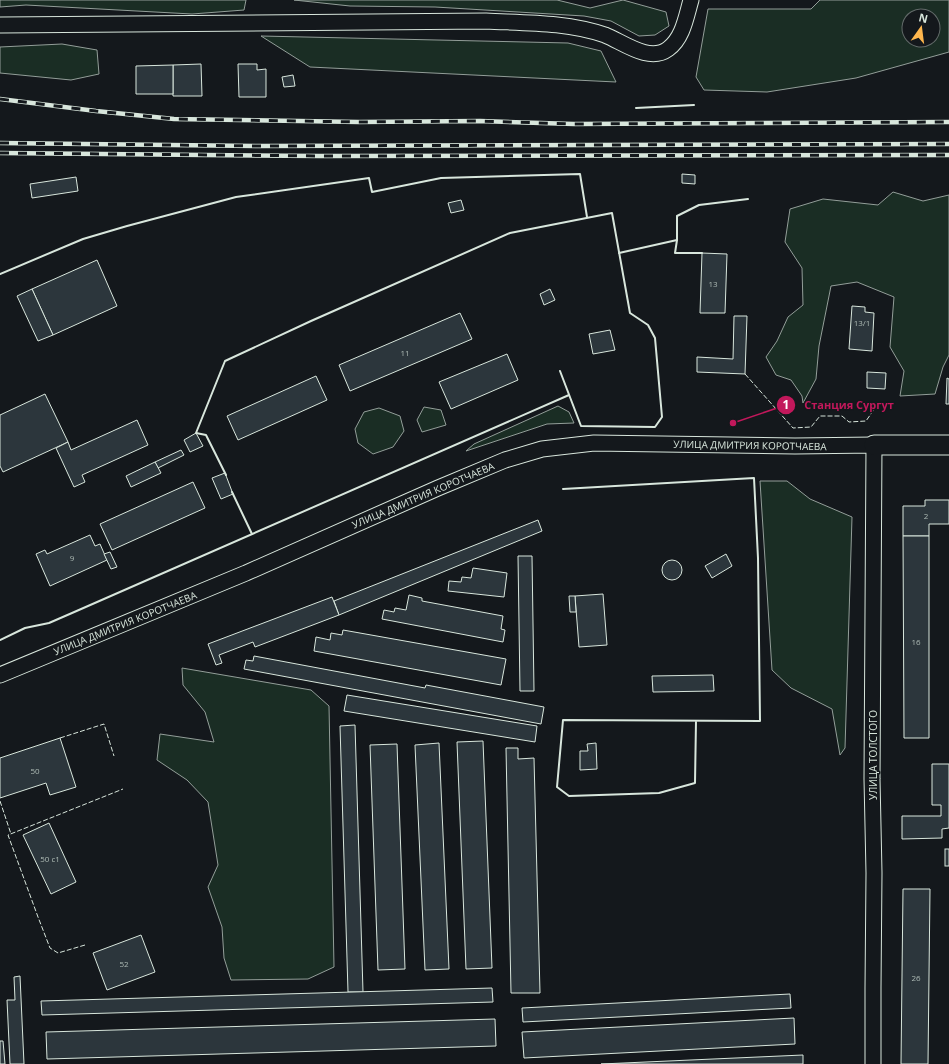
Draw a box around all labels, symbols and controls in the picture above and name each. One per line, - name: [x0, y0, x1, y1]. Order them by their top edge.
- north arrow: [901, 8, 941, 48]
- text: N: [917, 9, 930, 26]
- house number: 13: [708, 278, 718, 289]
- house number: 13/1: [854, 317, 870, 328]
- house number: 11: [400, 347, 410, 358]
- callout: Станция Сургут: [776, 393, 902, 416]
- text: 1: [783, 396, 789, 413]
- text: Станция Сургут: [804, 397, 894, 412]
- street label: УЛИЦА ДМИТРИЯ КОРОТЧАЕВА: [673, 437, 827, 453]
- street label: УЛИЦА ДМИТРИЯ КОРОТЧАЕВА: [350, 458, 497, 531]
- house number: 2: [924, 510, 929, 521]
- house number: 9: [70, 552, 75, 563]
- street label: УЛИЦА ДМИТРИЯ КОРОТЧАЕВА: [51, 588, 199, 658]
- house number: 16: [911, 636, 921, 647]
- street label: УЛИЦА ТОЛСТОГО: [866, 710, 880, 800]
- house number: 50: [30, 765, 40, 776]
- house number: 50 с1: [40, 853, 60, 864]
- house number: 52: [119, 958, 129, 969]
- house number: 26: [911, 972, 921, 983]

